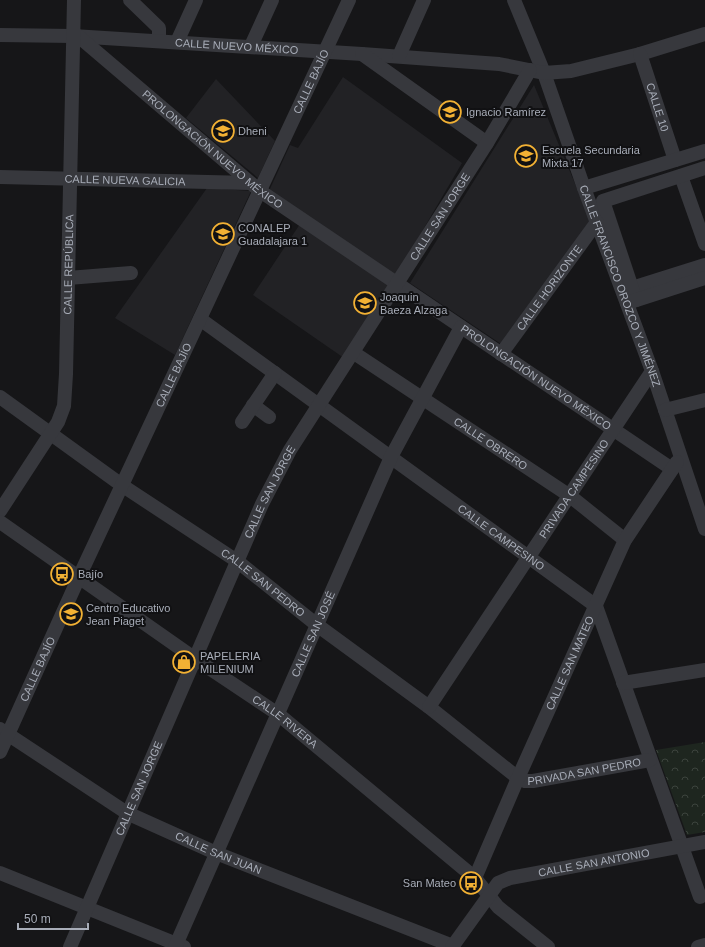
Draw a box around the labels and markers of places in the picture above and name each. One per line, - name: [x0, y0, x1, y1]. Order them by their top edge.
- school or university icon: Ignacio Ramírez: [437, 99, 463, 125]
- place label: Ignacio Ramírez: [466, 106, 546, 118]
- school or university icon: Dheni: [210, 118, 236, 144]
- place label: Dheni: [238, 125, 267, 137]
- school or university icon: Escuela Secundaria Mixta 17: [513, 143, 539, 169]
- place label: Escuela Secundaria Mixta 17: [542, 144, 641, 169]
- school or university icon: CONALEP Guadalajara 1: [210, 221, 236, 247]
- place label: CONALEP Guadalajara 1: [238, 222, 307, 247]
- school or university icon: Joaquin Baeza Alzaga: [352, 290, 378, 316]
- place label: Joaquin Baeza Alzaga: [380, 291, 448, 316]
- bus stop icon: Bajío: [49, 561, 75, 587]
- place label: Bajío: [78, 568, 103, 580]
- school or university icon: Centro Educativo Jean Piaget: [58, 601, 84, 627]
- place label: Centro Educativo Jean Piaget: [86, 602, 170, 627]
- shop icon: PAPELERIA MILENIUM: [171, 649, 197, 675]
- place label: PAPELERIA MILENIUM: [200, 650, 261, 675]
- bus stop icon: San Mateo: [458, 870, 484, 896]
- place label: San Mateo: [403, 877, 456, 889]

